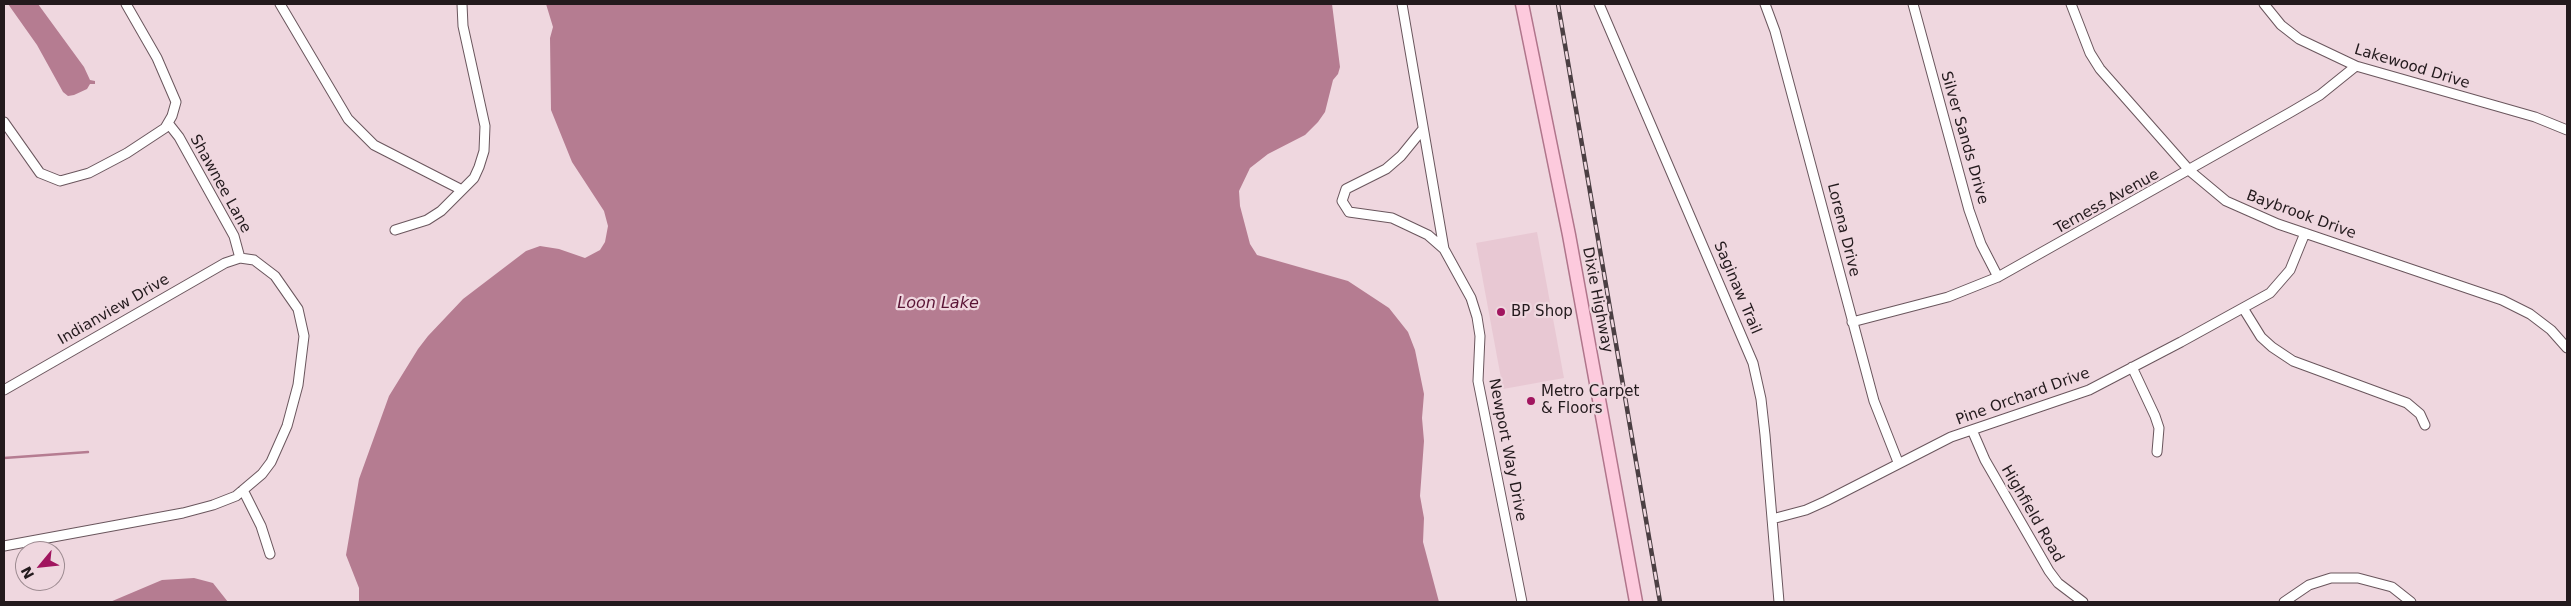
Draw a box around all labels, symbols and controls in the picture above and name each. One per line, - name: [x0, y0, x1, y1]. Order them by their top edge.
- street label: Lakewood Drive: [2352, 41, 2472, 93]
- street label: Silver Sands Drive: [1936, 70, 1992, 206]
- street label: Shawnee Lane: [186, 132, 254, 236]
- street label: Terness Avenue: [2052, 166, 2162, 238]
- street label: Lorena Drive: [1823, 181, 1863, 279]
- street label: Baybrook Drive: [2244, 187, 2358, 243]
- street label: Saginaw Trail: [1709, 239, 1765, 337]
- street label: Dixie Highway: [1578, 245, 1616, 355]
- street label: Indianview Drive: [55, 271, 173, 349]
- water label: Loon Lake: [897, 294, 979, 314]
- place label: BP Shop: [1511, 303, 1573, 321]
- marker: BP Shop: [1495, 306, 1507, 318]
- street label: Pine Orchard Drive: [1954, 364, 2092, 430]
- street label: Newport Way Drive: [1484, 377, 1530, 523]
- place label: Metro Carpet & Floors: [1541, 383, 1639, 418]
- marker: Metro Carpet & Floors: [1525, 395, 1537, 407]
- street label: Highfield Road: [1997, 462, 2067, 566]
- north arrow: [15, 541, 65, 591]
- text: N: [18, 564, 37, 582]

